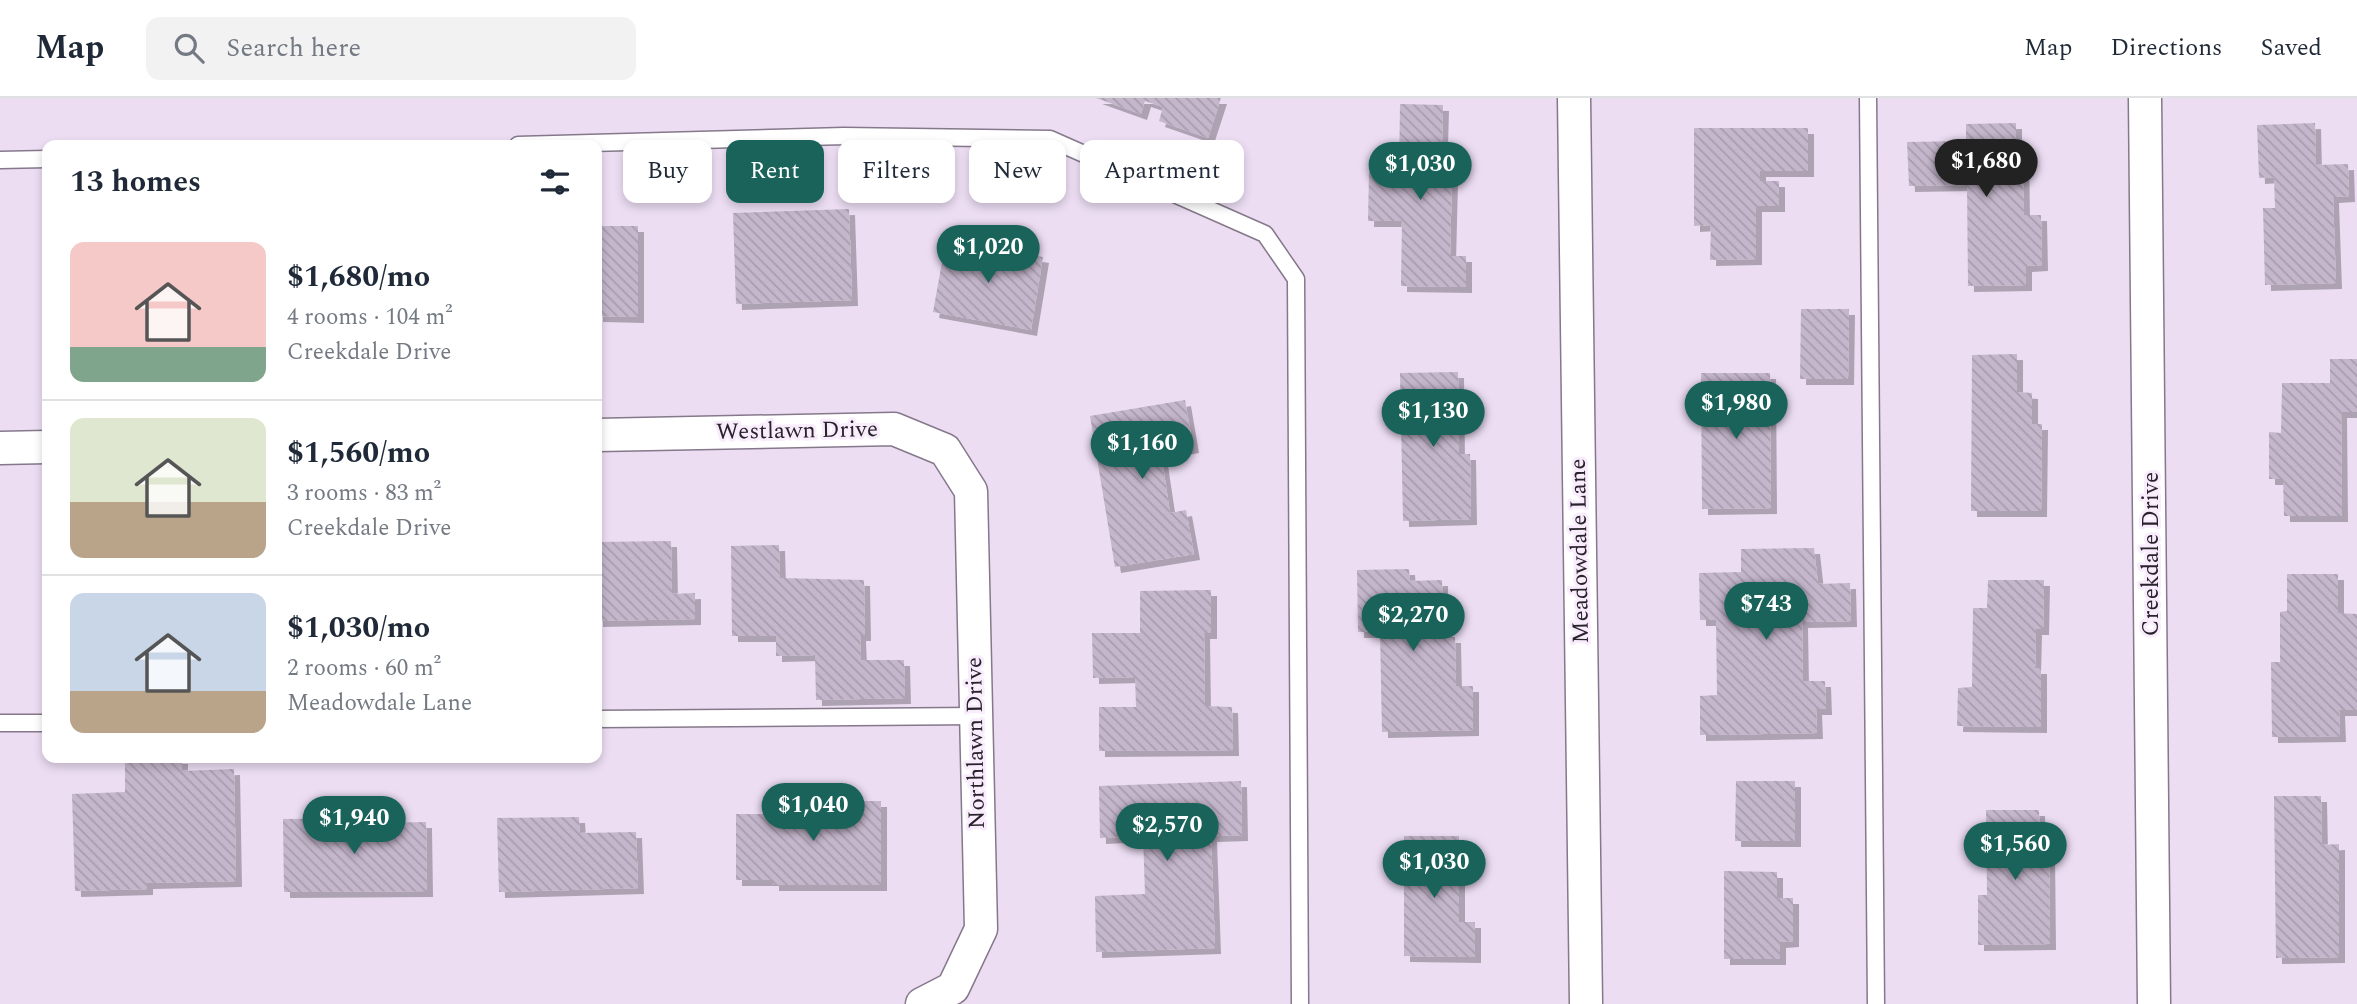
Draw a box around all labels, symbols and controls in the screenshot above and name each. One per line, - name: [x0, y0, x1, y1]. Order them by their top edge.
- search box: [146, 17, 636, 80]
- text: Map: [35, 23, 104, 73]
- text: Search here: [226, 28, 361, 68]
- icon: search: [170, 29, 208, 67]
- text: Map: [2024, 30, 2072, 66]
- text: Directions: [2110, 30, 2222, 66]
- text: Saved: [2260, 30, 2322, 66]
- chip: Buy: [623, 140, 712, 203]
- chip: Rent: [726, 140, 824, 203]
- chip: Filters: [838, 140, 955, 203]
- chip: New: [969, 140, 1066, 203]
- chip: Apartment: [1080, 140, 1244, 203]
- pin: $1,680: [1929, 140, 2043, 199]
- pin: $1,030: [1363, 142, 1477, 202]
- text: $1,680: [1951, 144, 2021, 179]
- text: $1,030: [1385, 147, 1455, 182]
- text: 13 homes: [70, 159, 201, 205]
- icon: filters: [536, 163, 574, 201]
- pin: $1,020: [931, 226, 1045, 285]
- text: $1,020: [953, 230, 1023, 265]
- text: $1,680/mo: [287, 254, 430, 300]
- icon: home: [126, 270, 210, 354]
- text: 4 rooms · 104 m²: [287, 300, 453, 335]
- text: Creekdale Drive: [287, 335, 451, 370]
- pin: $1,980: [1679, 382, 1793, 441]
- text: $1,980: [1701, 386, 1771, 421]
- pin: $1,130: [1376, 390, 1490, 449]
- text: $1,130: [1398, 394, 1468, 429]
- street label: Westlawn Drive: [716, 412, 878, 450]
- pin: $1,160: [1085, 422, 1199, 481]
- text: $1,160: [1107, 426, 1177, 461]
- text: $1,560/mo: [287, 430, 430, 476]
- icon: home: [126, 446, 210, 530]
- street label: Meadowdale Lane: [1561, 458, 1599, 644]
- street label: Creekdale Drive: [2134, 472, 2169, 636]
- text: 3 rooms · 83 m²: [287, 476, 441, 511]
- text: Creekdale Drive: [287, 511, 451, 546]
- pin: $743: [1725, 582, 1807, 642]
- text: $743: [1740, 587, 1792, 622]
- pin: $2,270: [1356, 594, 1470, 653]
- text: $2,270: [1378, 598, 1448, 633]
- text: $1,030/mo: [287, 605, 430, 651]
- icon: home: [126, 621, 210, 705]
- text: 2 rooms · 60 m²: [287, 651, 441, 686]
- street label: Northlawn Drive: [957, 657, 995, 829]
- text: Meadowdale Lane: [287, 686, 472, 721]
- pin: $1,040: [756, 784, 870, 843]
- text: $1,040: [778, 788, 848, 823]
- pin: $1,940: [297, 796, 411, 856]
- text: $1,940: [319, 801, 389, 836]
- pin: $2,570: [1110, 804, 1224, 863]
- text: $2,570: [1132, 808, 1202, 843]
- pin: $1,560: [1958, 822, 2072, 882]
- text: $1,560: [1980, 827, 2050, 862]
- pin: $1,030: [1377, 840, 1491, 900]
- text: $1,030: [1399, 845, 1469, 880]

